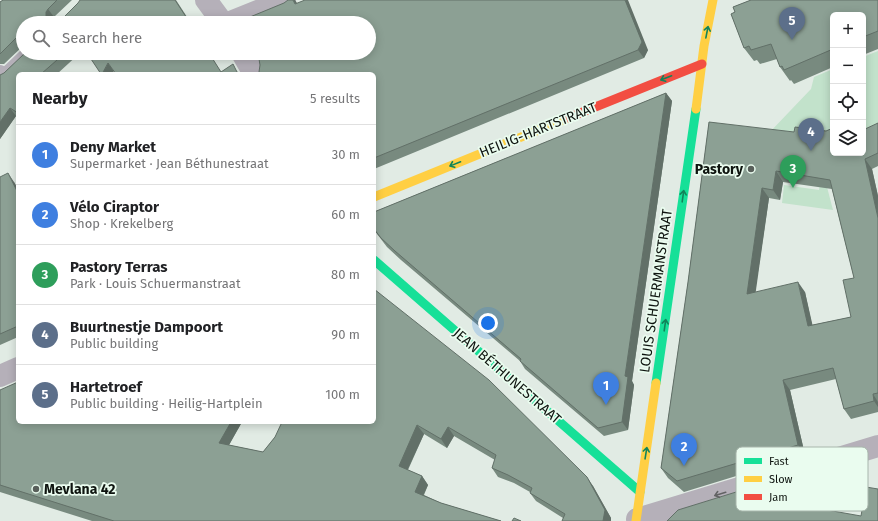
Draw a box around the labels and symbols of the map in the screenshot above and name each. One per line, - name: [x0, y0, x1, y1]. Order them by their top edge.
- pin: 5: [779, 7, 805, 40]
- one-way arrow: [703, 26, 711, 39]
- one-way arrow: [660, 75, 672, 83]
- street label: HEILIG-HARTSTRAAT: [477, 98, 600, 161]
- pin: 4: [798, 118, 824, 151]
- pin: 3: [780, 155, 806, 188]
- one-way arrow: [449, 161, 461, 168]
- place label: Pastory: [695, 161, 744, 178]
- marker: Pastory: [746, 164, 756, 174]
- one-way arrow: [679, 190, 687, 203]
- street label: LOUIS SCHUERMANSTRAAT: [636, 207, 676, 374]
- your location: [478, 313, 498, 333]
- one-way arrow: [661, 319, 669, 332]
- street label: JEAN BÉTHUNESTRAAT: [449, 324, 566, 428]
- pin: 1: [593, 372, 619, 405]
- pin: 2: [671, 433, 697, 466]
- one-way arrow: [642, 447, 650, 460]
- legend: [736, 447, 868, 511]
- text: Fast: [769, 455, 789, 468]
- text: Slow: [769, 473, 793, 486]
- place label: Mevlana 42: [44, 481, 116, 498]
- marker: Mevlana 42: [31, 484, 41, 494]
- one-way arrow: [714, 491, 727, 498]
- text: Jam: [769, 491, 788, 504]

